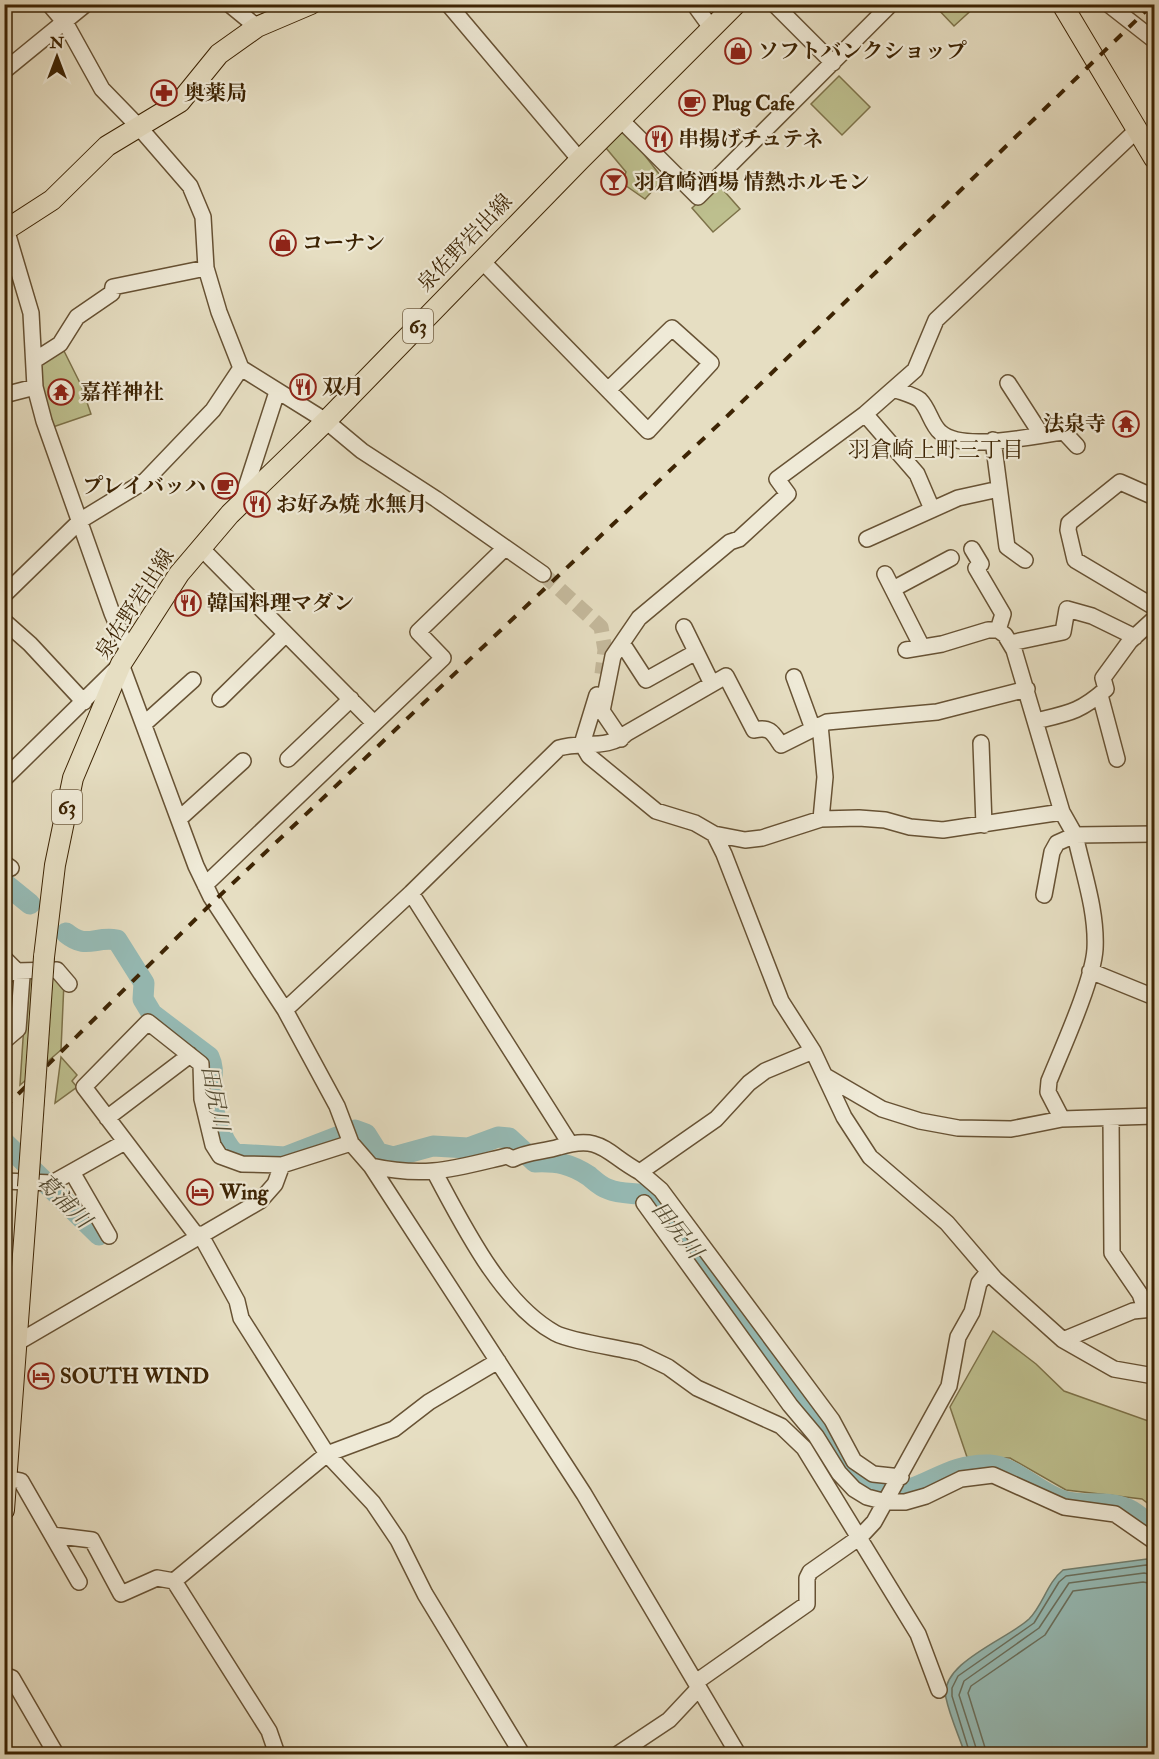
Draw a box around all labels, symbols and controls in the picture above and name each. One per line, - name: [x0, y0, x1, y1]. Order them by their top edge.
- north arrow: [27, 27, 87, 87]
- text: N: [49, 33, 65, 53]
- shop icon: ソフトバンクショップ: [723, 36, 753, 66]
- place label: ソフトバンクショップ: [758, 38, 967, 65]
- pharmacy icon: 奥薬局: [149, 78, 179, 108]
- place label: 奥薬局: [184, 80, 247, 107]
- cafe icon: Plug Cafe: [677, 88, 707, 118]
- place label: Plug Cafe: [712, 90, 795, 117]
- restaurant icon: 串揚げチュテネ: [644, 124, 674, 154]
- place label: 串揚げチュテネ: [678, 126, 824, 153]
- bar icon: 羽倉崎酒場 情熱ホルモン: [599, 167, 629, 197]
- place label: 羽倉崎酒場 情熱ホルモン: [634, 169, 869, 196]
- street label: 泉佐野岩出線: [412, 188, 518, 298]
- shop icon: コーナン: [268, 228, 298, 258]
- place label: コーナン: [302, 230, 385, 257]
- road number: 63: [403, 309, 433, 343]
- restaurant icon: 双月: [288, 372, 318, 402]
- place label: 双月: [322, 374, 364, 401]
- temple icon: 嘉祥神社: [46, 377, 76, 407]
- place label: 嘉祥神社: [80, 379, 164, 406]
- temple icon: 法泉寺: [1111, 409, 1141, 439]
- place label: 法泉寺: [1043, 411, 1106, 438]
- district label: 羽倉崎上町三丁目: [848, 436, 1024, 464]
- cafe icon: プレイバッハ: [210, 471, 240, 501]
- place label: プレイバッハ: [82, 473, 206, 500]
- restaurant icon: お好み焼 水無月: [242, 489, 272, 519]
- place label: お好み焼 水無月: [276, 491, 427, 518]
- street label: 泉佐野岩出線: [89, 544, 181, 664]
- restaurant icon: 韓国料理マダン: [173, 588, 203, 618]
- place label: 韓国料理マダン: [207, 590, 354, 617]
- road number: 63: [52, 790, 82, 824]
- water label: 田尻川: [195, 1063, 235, 1135]
- water label: 葛浦川: [31, 1168, 99, 1236]
- hotel icon: Wing: [185, 1177, 215, 1207]
- place label: Wing: [219, 1179, 269, 1206]
- water label: 田尻川: [645, 1196, 710, 1266]
- hotel icon: SOUTH WIND: [26, 1361, 56, 1391]
- place label: SOUTH WIND: [60, 1363, 209, 1390]

